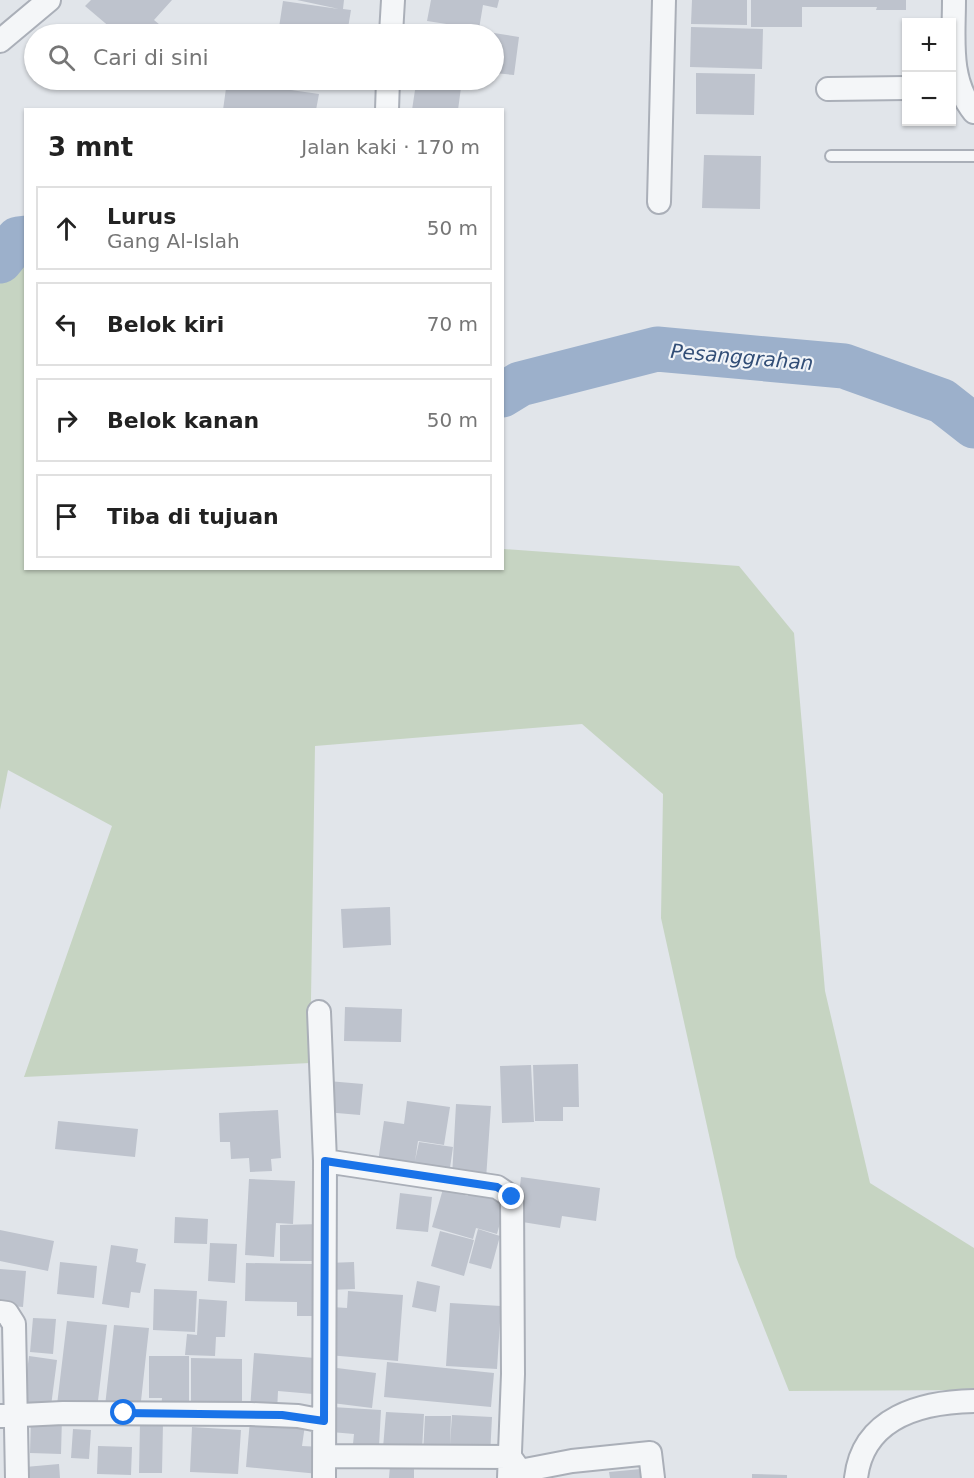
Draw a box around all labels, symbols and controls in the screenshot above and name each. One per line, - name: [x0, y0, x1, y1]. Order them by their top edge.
- map controls: [902, 18, 956, 126]
- button: +: [902, 18, 956, 72]
- search box: [24, 24, 504, 90]
- icon: search: [45, 41, 78, 74]
- text: Cari di sini: [93, 45, 209, 70]
- button: −: [902, 72, 956, 126]
- text: 3 mnt: [48, 132, 133, 162]
- text: Jalan kaki · 170 m: [301, 135, 480, 159]
- text: Lurus: [107, 204, 176, 229]
- icon: ahead: [50, 212, 83, 245]
- text: 50 m: [427, 216, 478, 240]
- text: Gang Al-Islah: [107, 229, 240, 253]
- icon: left: [50, 308, 83, 341]
- text: Belok kiri: [107, 312, 224, 337]
- text: 70 m: [427, 312, 478, 336]
- water label: Pesanggrahan: [670, 339, 814, 375]
- icon: right: [50, 404, 83, 437]
- text: Belok kanan: [107, 408, 259, 433]
- text: 50 m: [427, 408, 478, 432]
- icon: arrive: [50, 500, 83, 533]
- text: Tiba di tujuan: [107, 504, 279, 529]
- route end: [498, 1183, 524, 1209]
- route start: [110, 1399, 136, 1425]

